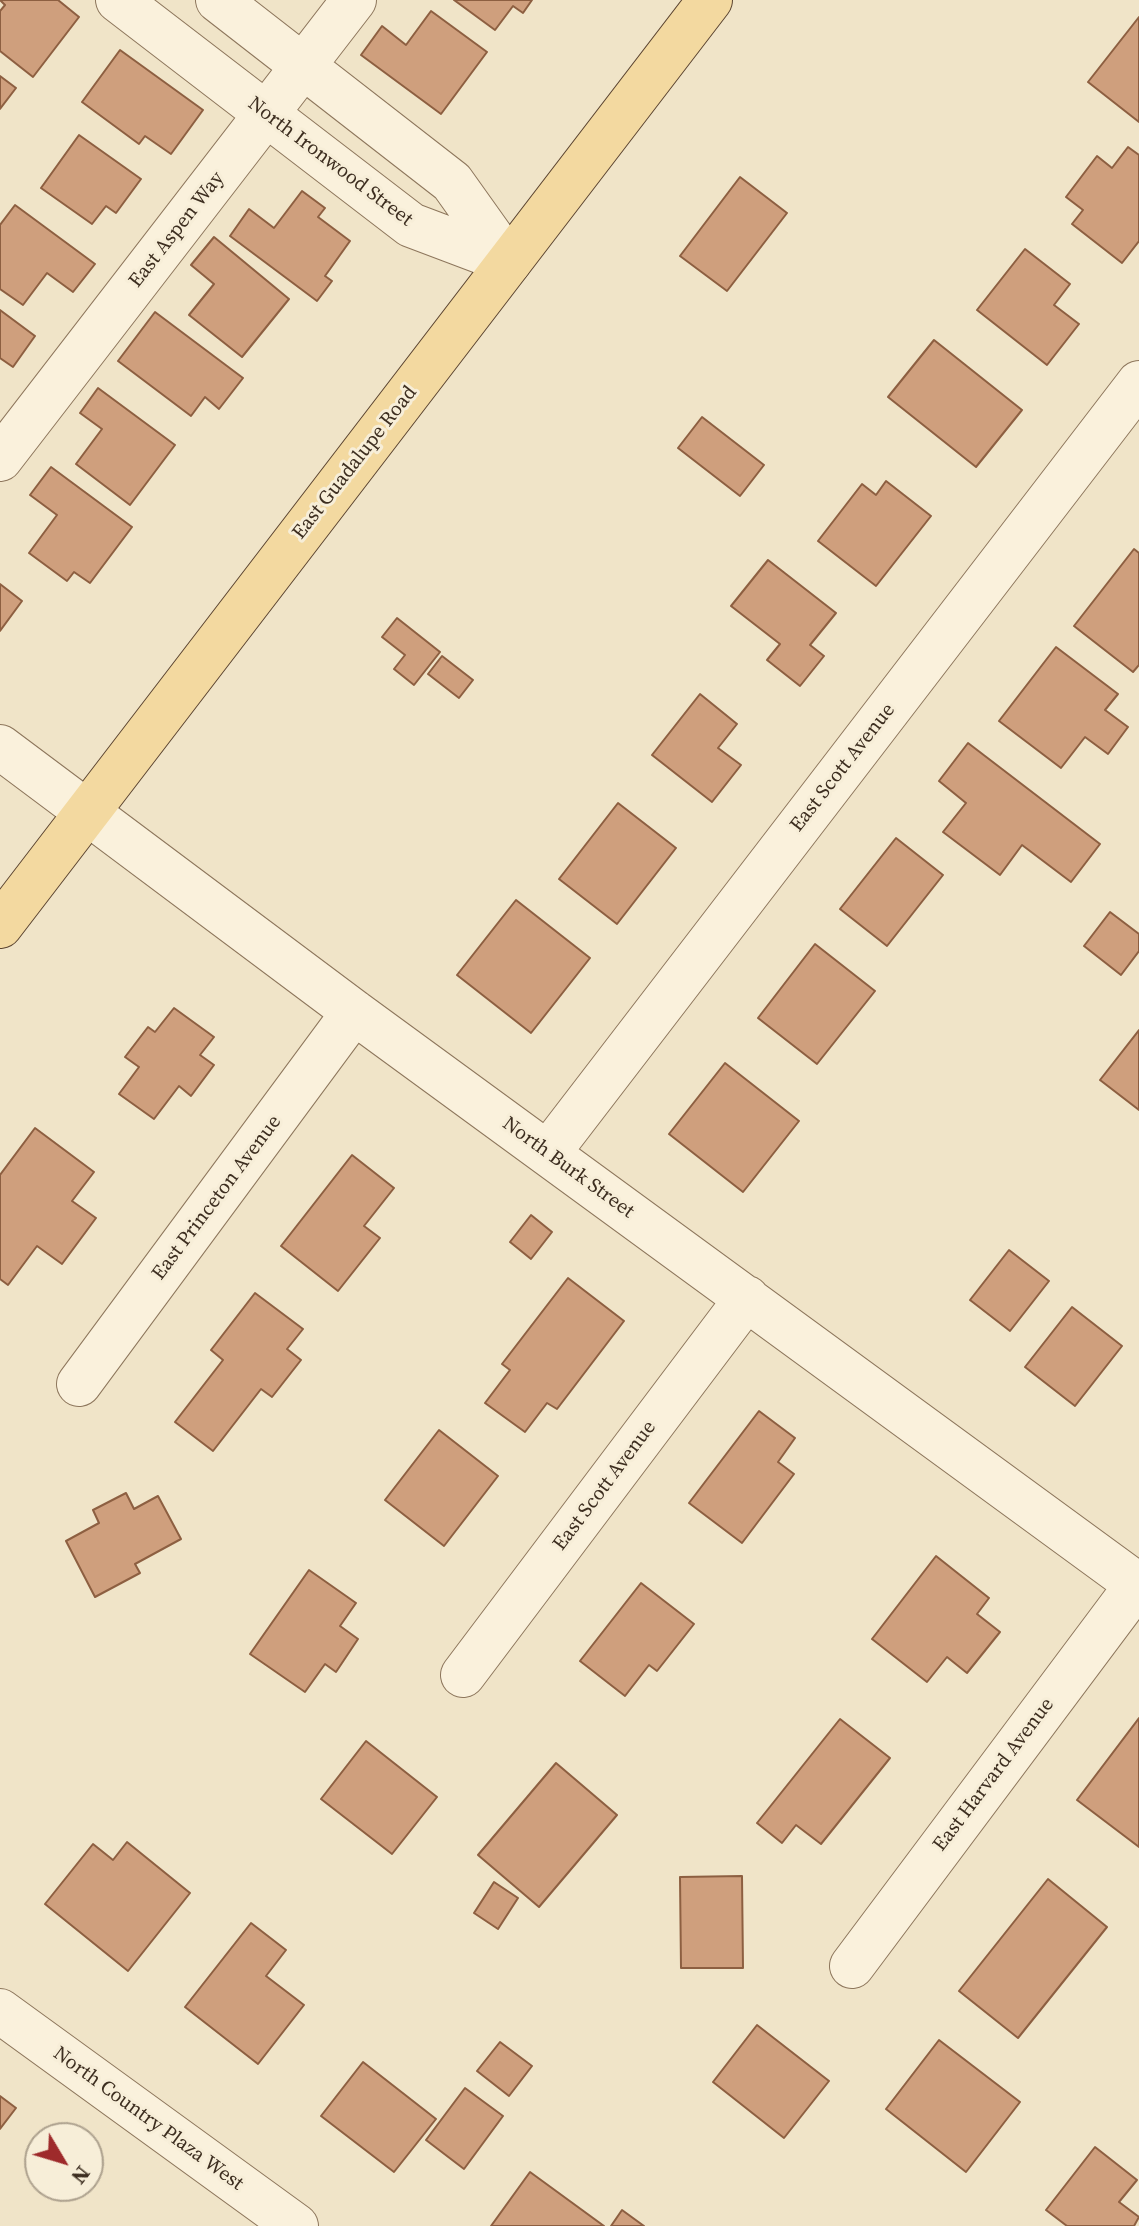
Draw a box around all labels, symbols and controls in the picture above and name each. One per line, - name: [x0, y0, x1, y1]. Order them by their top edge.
- street label: North Ironwood Street: [243, 92, 417, 232]
- street label: East Aspen Way: [124, 167, 230, 293]
- street label: East Guadalupe Road: [288, 382, 422, 544]
- street label: East Scott Avenue: [785, 699, 901, 837]
- street label: East Princeton Avenue: [147, 1111, 287, 1285]
- street label: North Burk Street: [498, 1112, 638, 1224]
- street label: East Scott Avenue: [548, 1416, 662, 1556]
- street label: East Harvard Avenue: [928, 1694, 1060, 1856]
- street label: North Country Plaza West: [48, 2042, 248, 2196]
- north arrow: [24, 2122, 104, 2202]

